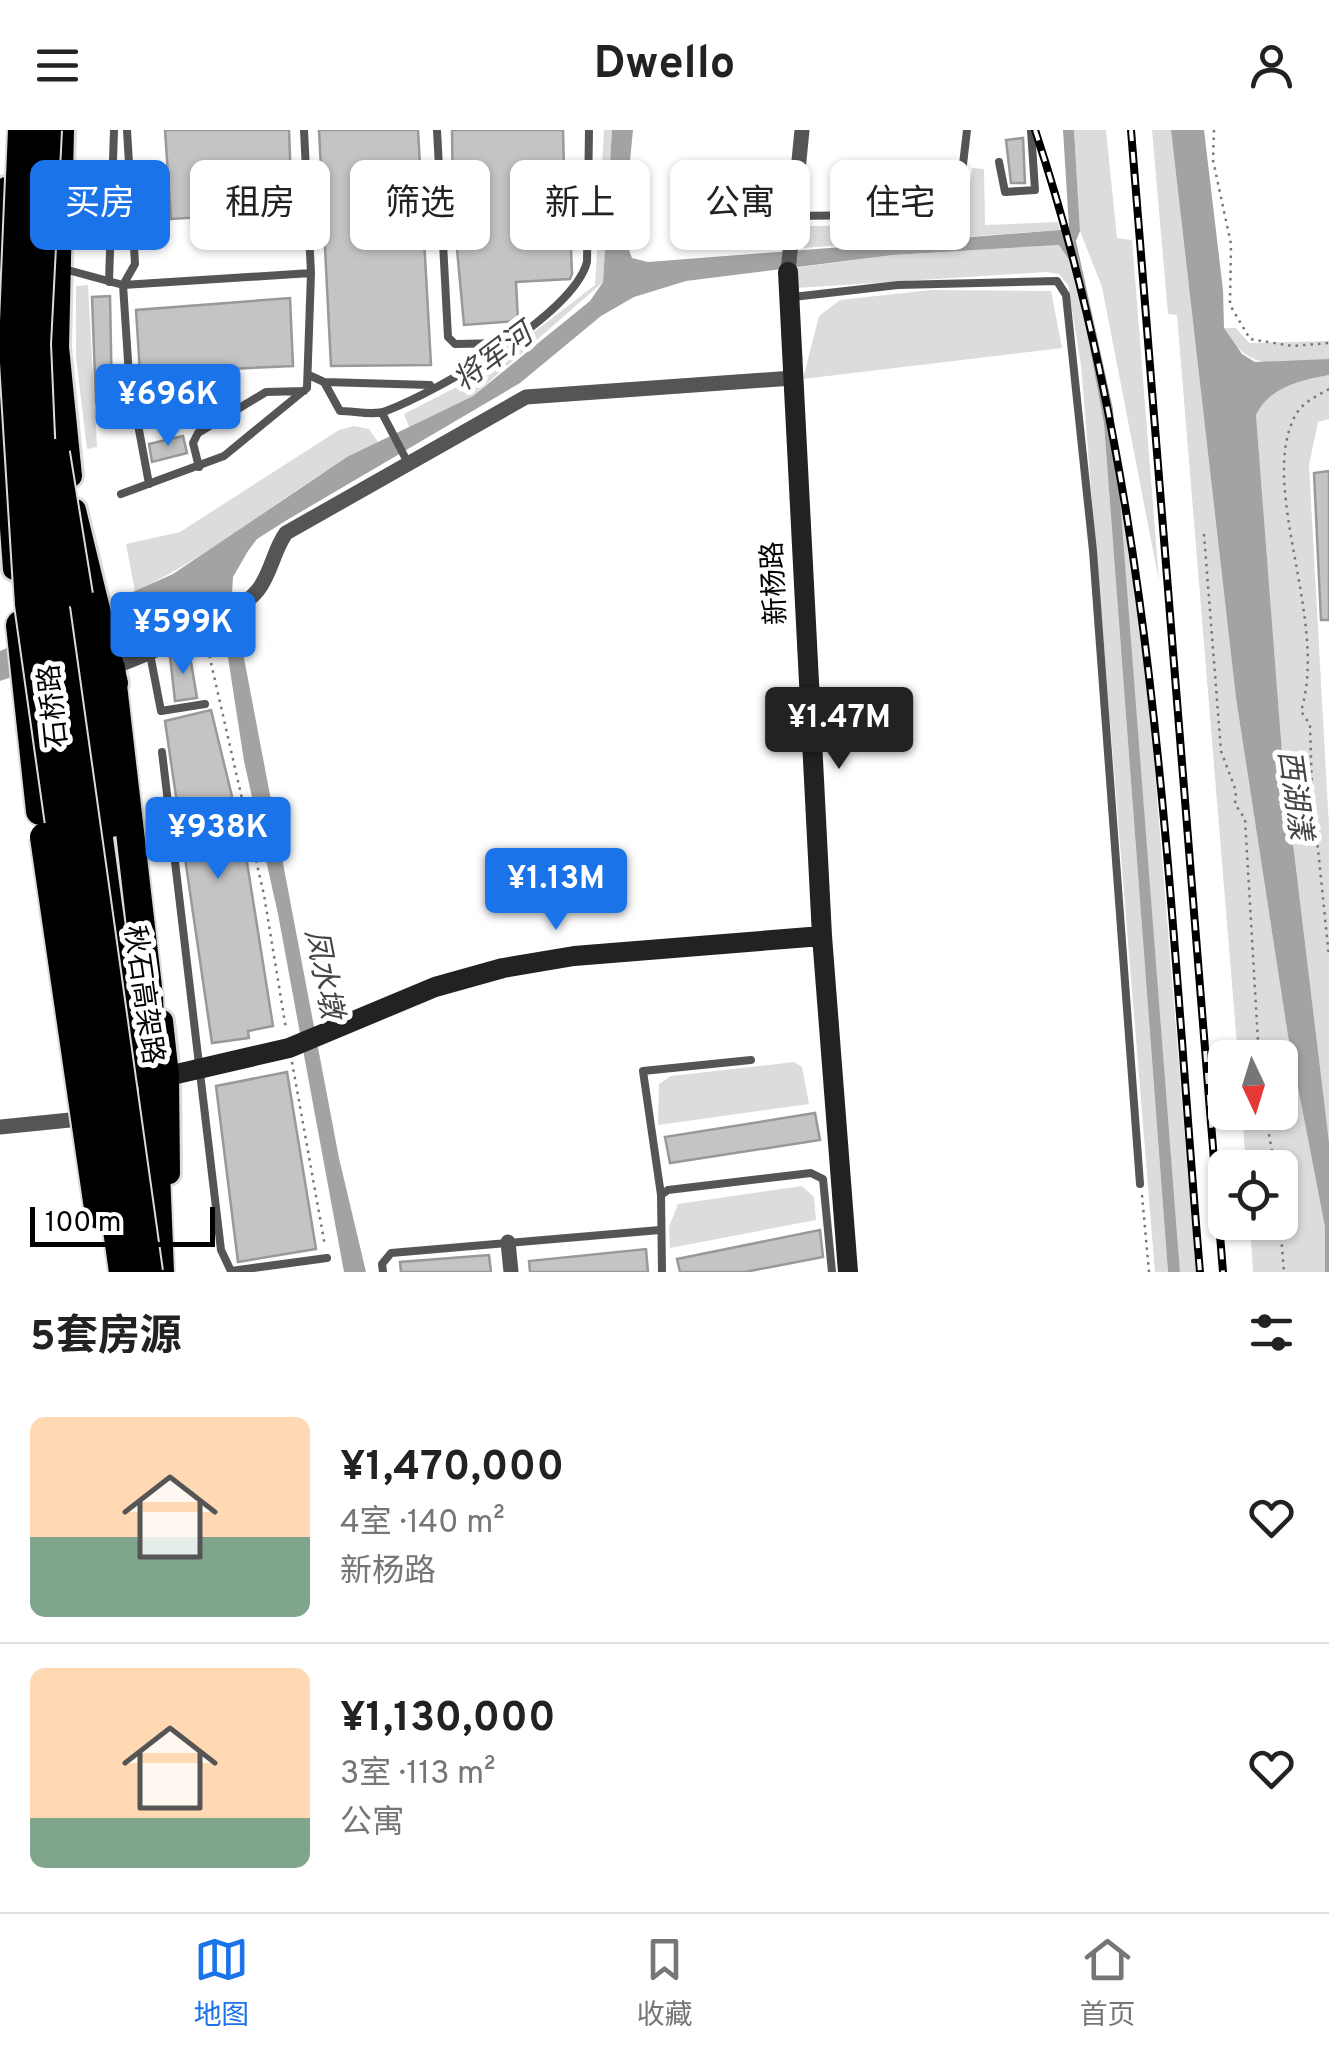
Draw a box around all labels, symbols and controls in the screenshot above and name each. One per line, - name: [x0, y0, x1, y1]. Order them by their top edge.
- text: Dwello: [594, 37, 735, 94]
- icon: menu: [30, 38, 85, 93]
- icon: person: [1244, 38, 1299, 93]
- chip: 买房: [30, 160, 170, 250]
- chip: 租房: [190, 160, 330, 250]
- chip: 筛选: [350, 160, 490, 250]
- chip: 新上: [510, 160, 650, 250]
- chip: 公寓: [670, 160, 810, 250]
- chip: 住宅: [830, 160, 970, 250]
- water label: 将军河: [447, 314, 545, 401]
- pin: ¥696K: [98, 364, 238, 449]
- text: ¥696K: [117, 376, 219, 416]
- street label: 新杨路: [756, 540, 796, 626]
- pin: ¥599K: [113, 592, 253, 677]
- text: ¥599K: [133, 604, 233, 644]
- street label: 石桥路: [33, 662, 77, 750]
- pin: ¥1.47M: [758, 687, 920, 772]
- text: ¥1.47M: [787, 699, 891, 739]
- water label: 西湖漾: [1268, 748, 1318, 846]
- pin: ¥938K: [148, 797, 288, 882]
- text: ¥938K: [168, 809, 268, 849]
- pin: ¥1.13M: [475, 848, 637, 933]
- text: ¥1.13M: [507, 860, 605, 900]
- street label: 秋石高架路: [114, 923, 170, 1067]
- water label: 凤水墩: [295, 926, 350, 1026]
- north arrow: [1208, 1040, 1298, 1130]
- map controls: [1208, 1040, 1298, 1240]
- button: locate: [1208, 1150, 1298, 1240]
- scale bar: [30, 1202, 215, 1246]
- text: 100 m: [45, 1206, 121, 1242]
- icon: filters: [1244, 1305, 1299, 1360]
- text: 5套房源: [30, 1312, 182, 1365]
- text: ¥1,470,000: [340, 1442, 564, 1495]
- icon: home: [110, 1457, 230, 1577]
- icon: heart: [1244, 1490, 1299, 1545]
- text: 4室 · 140 m²: [340, 1504, 505, 1544]
- text: 新杨路: [340, 1553, 436, 1593]
- text: ¥1,130,000: [340, 1693, 556, 1746]
- icon: home: [110, 1708, 230, 1828]
- icon: heart: [1244, 1741, 1299, 1796]
- text: 3室 · 113 m²: [340, 1755, 496, 1795]
- text: 公寓: [340, 1804, 404, 1844]
- tab: 地图: [193, 1932, 250, 2035]
- tab: 收藏: [636, 1932, 693, 2035]
- tab: 首页: [1079, 1932, 1136, 2035]

